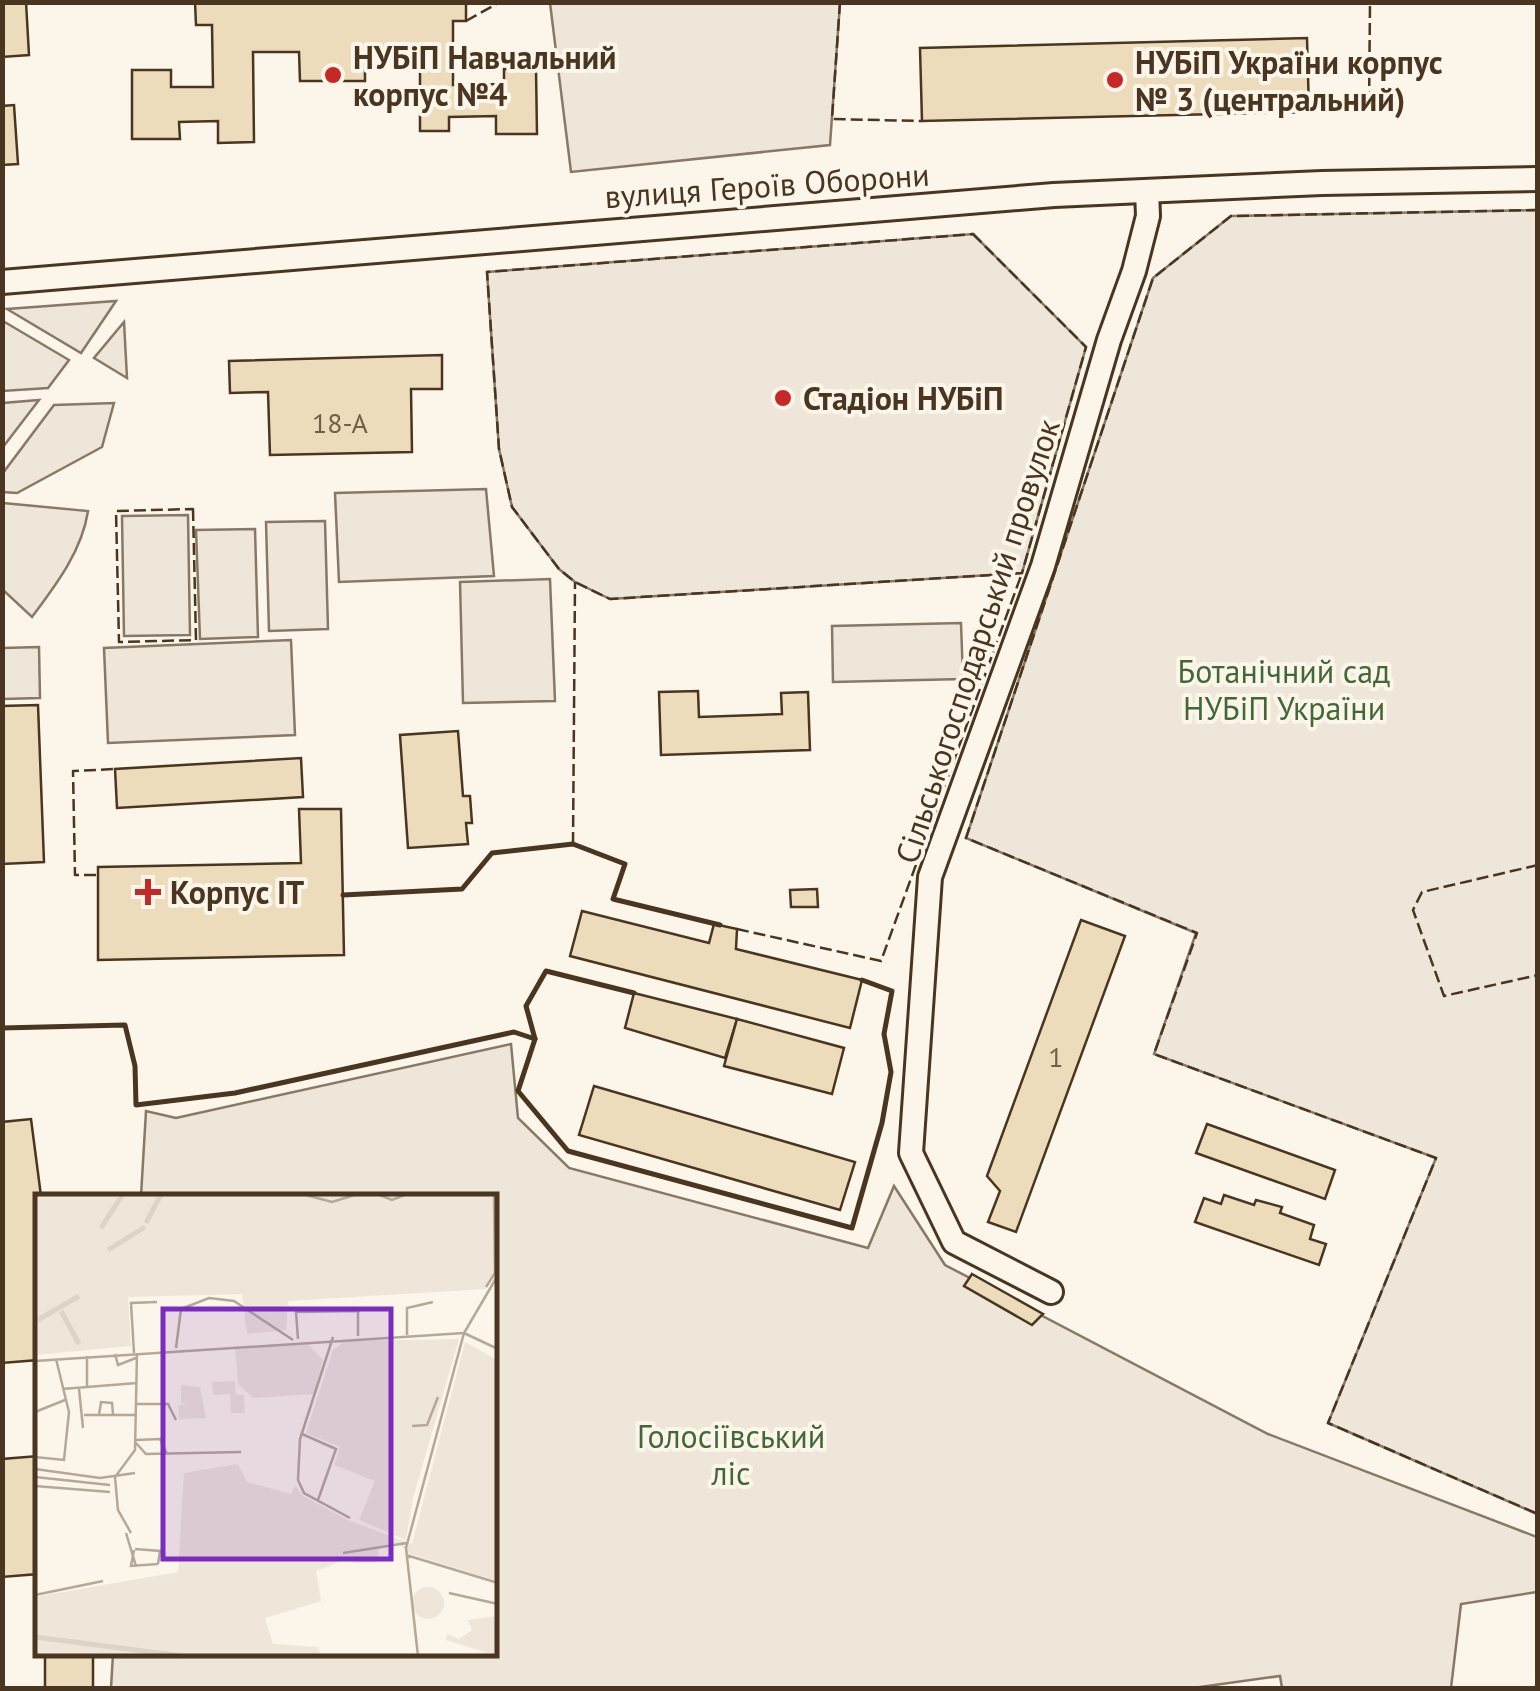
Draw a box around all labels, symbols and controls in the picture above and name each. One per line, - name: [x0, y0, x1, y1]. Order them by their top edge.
- place label: НУБіП Навчальний корпус №4: [353, 36, 617, 115]
- place label: НУБіП України корпус № 3 (центральний): [1135, 41, 1443, 120]
- marker: НУБіП Навчальний корпус №4: [322, 64, 344, 86]
- marker: НУБіП України корпус № 3 (центральний): [1104, 69, 1126, 91]
- street label: вулиця Героїв Оборони: [603, 153, 931, 217]
- place label: Стадіон НУБіП: [803, 377, 1003, 419]
- marker: Стадіон НУБіП: [772, 387, 794, 409]
- house number: 18-А: [312, 404, 369, 441]
- street label: Сільськогосподарський провулок: [885, 413, 1069, 869]
- park label: Ботанічний сад НУБіП України: [1178, 650, 1390, 729]
- place label: Корпус ІТ: [170, 871, 304, 913]
- marker: Корпус ІТ: [135, 879, 161, 905]
- house number: 1: [1048, 1038, 1064, 1075]
- inset map: [35, 1194, 498, 1656]
- park label: Голосіївський ліс: [637, 1415, 825, 1494]

